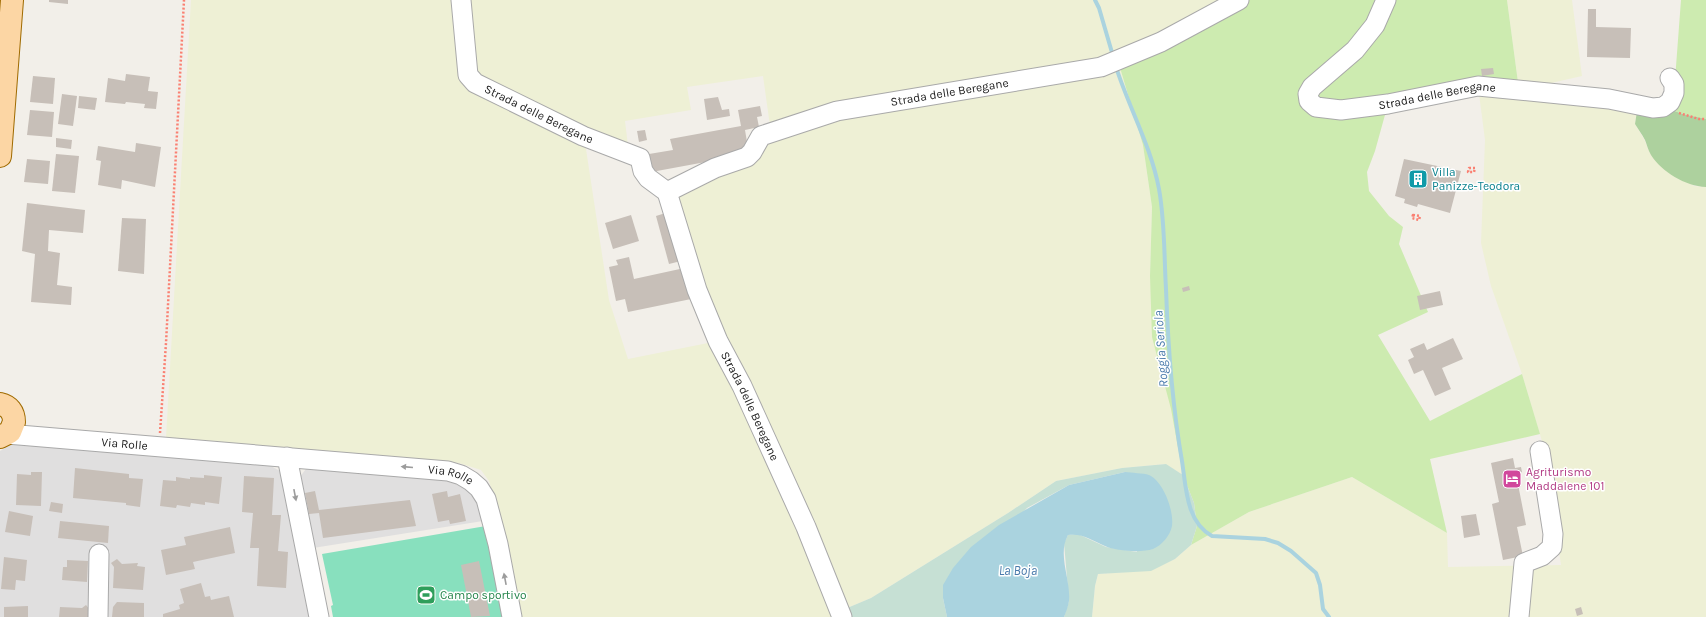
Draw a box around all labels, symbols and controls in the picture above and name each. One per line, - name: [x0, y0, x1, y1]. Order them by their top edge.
- street label: Strada delle Beregane: [889, 76, 1010, 109]
- street label: Strada delle Beregane: [1378, 79, 1497, 112]
- street label: Strada delle Beregane: [482, 82, 595, 146]
- place label: Villa Panizze-Teodora: [1432, 165, 1520, 193]
- building icon: Villa Panizze-Teodora: [1407, 168, 1429, 190]
- water label: Roggia Seriola: [1150, 310, 1171, 388]
- street label: Strada delle Beregane: [718, 349, 782, 463]
- street label: Via Rolle: [101, 435, 148, 453]
- street label: Via Rolle: [428, 462, 476, 488]
- one-way arrow: [401, 464, 413, 471]
- place label: Agriturismo Maddalene 101: [1526, 465, 1604, 493]
- hotel icon: Agriturismo Maddalene 101: [1501, 468, 1523, 490]
- one-way arrow: [292, 489, 298, 501]
- water label: La Boja: [999, 563, 1038, 578]
- one-way arrow: [501, 573, 507, 585]
- sports icon: Campo sportivo: [415, 584, 437, 606]
- place label: Campo sportivo: [440, 588, 527, 602]

